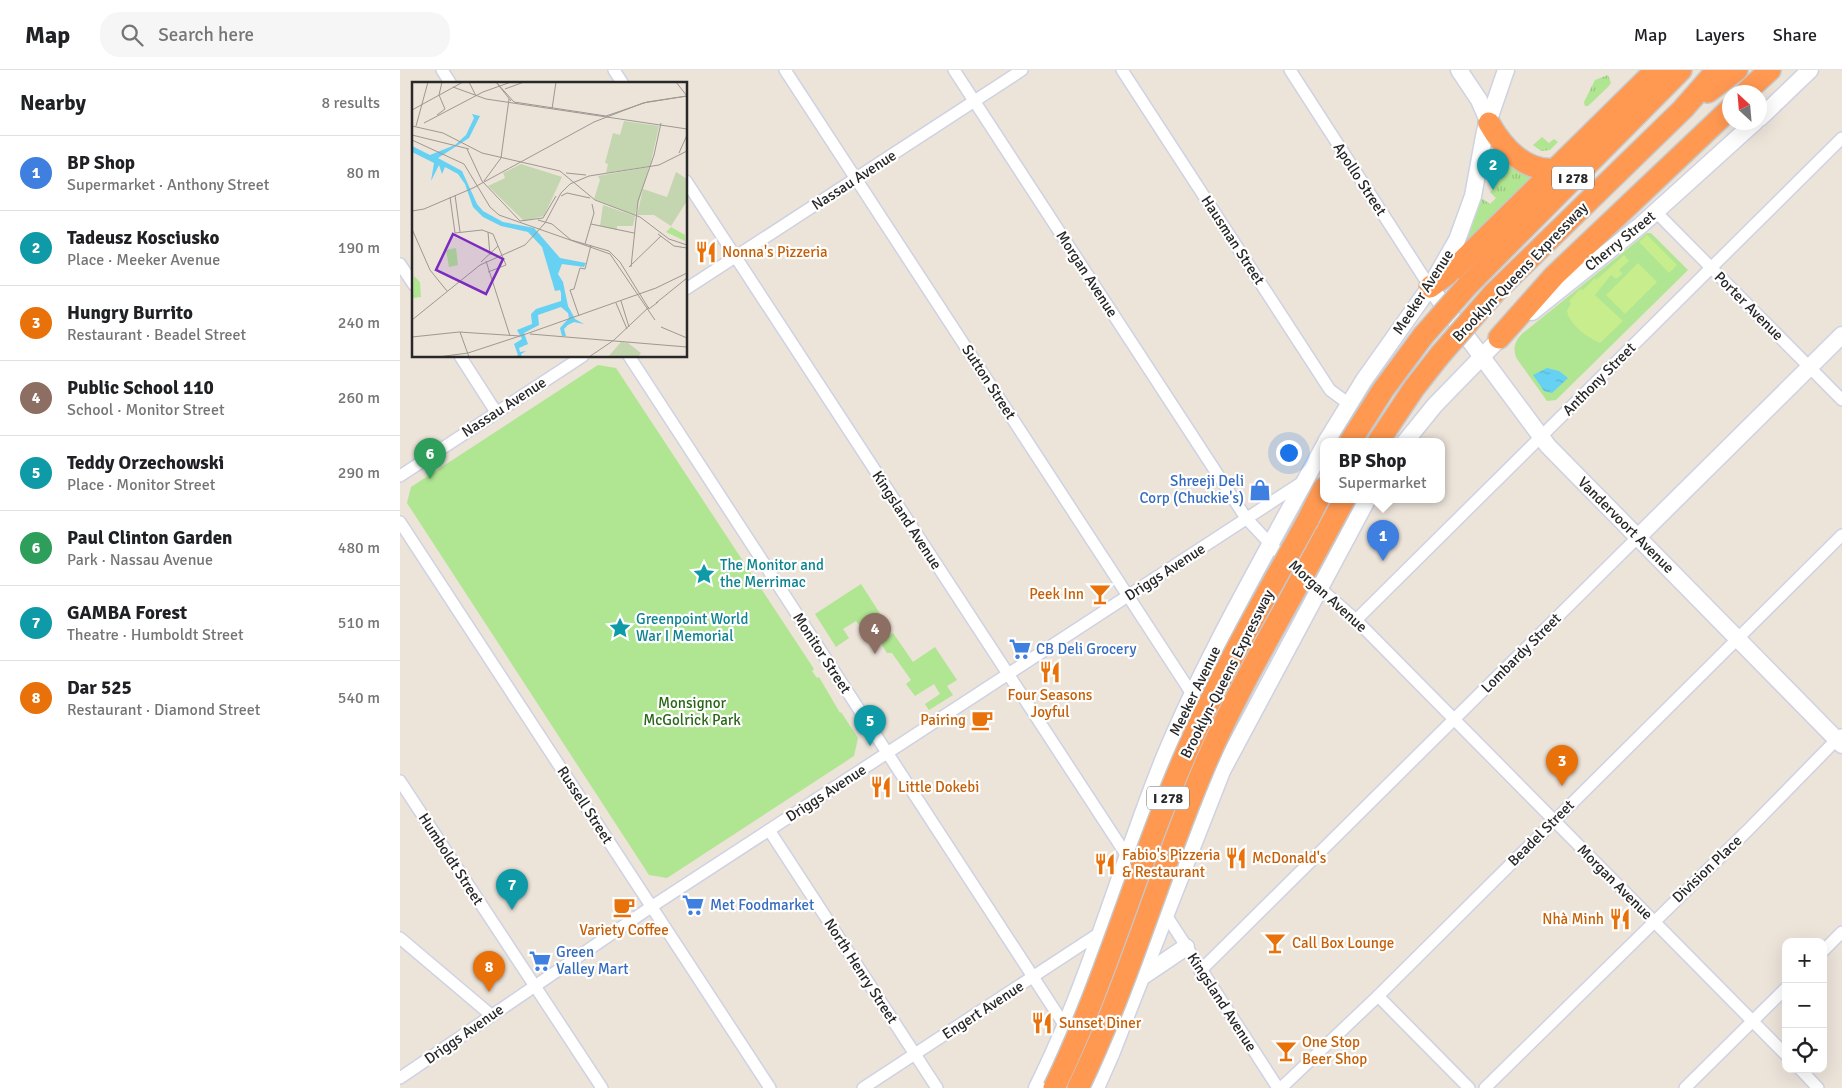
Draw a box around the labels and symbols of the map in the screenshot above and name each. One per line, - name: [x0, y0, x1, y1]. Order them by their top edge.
- inset map: [412, 82, 688, 358]
- north arrow: [1722, 85, 1767, 130]
- street label: Apollo Street: [1330, 139, 1390, 219]
- street label: Nassau Avenue: [808, 146, 900, 214]
- pin: 2: [1477, 149, 1509, 190]
- road number: I 278: [1552, 166, 1594, 190]
- street label: Hausman Street: [1198, 192, 1268, 288]
- street label: Brooklyn-Queens Expressway: [1449, 198, 1591, 346]
- street label: Cherry Street: [1581, 207, 1659, 275]
- street label: Morgan Avenue: [1052, 227, 1122, 321]
- restaurant icon: Nonna's Pizzeria: [693, 239, 719, 265]
- place label: Nonna's Pizzeria: [722, 243, 828, 261]
- street label: Meeker Avenue: [1389, 246, 1457, 338]
- street label: Porter Avenue: [1711, 268, 1787, 344]
- street label: Anthony Street: [1559, 339, 1639, 419]
- street label: Sutton Street: [958, 341, 1020, 423]
- street label: Nassau Avenue: [458, 373, 550, 441]
- pin: 6: [414, 438, 446, 479]
- your location: [1276, 440, 1302, 466]
- street label: Kingsland Avenue: [868, 467, 946, 573]
- place label: Shreeji Deli Corp (Chuckie's): [1139, 472, 1244, 507]
- street label: Vandervoort Avenue: [1574, 473, 1678, 577]
- shop icon: Shreeji Deli Corp (Chuckie's): [1247, 477, 1273, 503]
- pin: 1: [1367, 520, 1399, 561]
- street label: Driggs Avenue: [1121, 539, 1209, 605]
- place label: The Monitor and the Merrimac: [720, 556, 824, 591]
- street label: Morgan Avenue: [1285, 556, 1371, 636]
- place icon: The Monitor and the Merrimac: [691, 561, 717, 587]
- bar icon: Peek Inn: [1087, 581, 1113, 607]
- place label: Peek Inn: [1029, 585, 1084, 603]
- street label: Brooklyn-Queens Expressway: [1177, 587, 1277, 761]
- street label: Monitor Street: [789, 609, 855, 697]
- street label: Lombardy Street: [1477, 609, 1565, 697]
- place label: Greenpoint World War I Memorial: [636, 610, 748, 645]
- pin: 4: [859, 613, 891, 654]
- place icon: Greenpoint World War I Memorial: [607, 615, 633, 641]
- supermarket icon: CB Deli Grocery: [1007, 636, 1033, 662]
- place label: CB Deli Grocery: [1036, 640, 1136, 658]
- street label: Meeker Avenue: [1166, 643, 1224, 739]
- restaurant icon: Four Seasons Joyful: [1037, 659, 1063, 685]
- place label: Four Seasons Joyful: [1008, 686, 1093, 721]
- park label: Monsignor McGolrick Park: [643, 694, 741, 729]
- pin: 5: [854, 705, 886, 746]
- cafe icon: Pairing: [969, 707, 995, 733]
- place label: Pairing: [920, 711, 966, 729]
- pin: 3: [1546, 745, 1578, 786]
- street label: Driggs Avenue: [782, 760, 870, 826]
- street label: Russell Street: [553, 763, 617, 847]
- restaurant icon: Little Dokebi: [868, 774, 894, 800]
- place label: Little Dokebi: [898, 778, 979, 796]
- road number: I 278: [1147, 786, 1189, 810]
- street label: Beadel Street: [1504, 796, 1578, 870]
- street label: Humboldt Street: [415, 810, 487, 908]
- street label: Division Place: [1669, 832, 1745, 906]
- street label: Morgan Avenue: [1574, 841, 1656, 923]
- restaurant icon: McDonald's: [1223, 845, 1249, 871]
- place label: Fabio's Pizzeria & Restaurant: [1122, 846, 1220, 881]
- place label: McDonald's: [1252, 849, 1327, 867]
- restaurant icon: Fabio's Pizzeria & Restaurant: [1092, 851, 1118, 877]
- pin: 7: [496, 869, 528, 910]
- supermarket icon: Met Foodmarket: [680, 892, 706, 918]
- cafe icon: Variety Coffee: [611, 894, 637, 920]
- place label: Met Foodmarket: [710, 896, 814, 914]
- restaurant icon: Nhà Minh: [1607, 906, 1633, 932]
- place label: Nhà Minh: [1542, 910, 1604, 928]
- street label: North Henry Street: [820, 915, 902, 1027]
- place label: Variety Coffee: [579, 921, 669, 939]
- bar icon: Call Box Lounge: [1262, 930, 1288, 956]
- place label: Call Box Lounge: [1292, 934, 1394, 952]
- place label: Green Valley Mart: [556, 943, 629, 978]
- supermarket icon: Green Valley Mart: [527, 948, 553, 974]
- street label: Kingsland Avenue: [1183, 949, 1261, 1055]
- pin: 8: [473, 951, 505, 992]
- street label: Engert Avenue: [939, 977, 1027, 1043]
- street label: Driggs Avenue: [421, 1000, 507, 1068]
- restaurant icon: Sunset Diner: [1029, 1010, 1055, 1036]
- place label: Sunset Diner: [1059, 1014, 1142, 1032]
- place label: One Stop Beer Shop: [1302, 1033, 1367, 1068]
- bar icon: One Stop Beer Shop: [1273, 1038, 1299, 1064]

